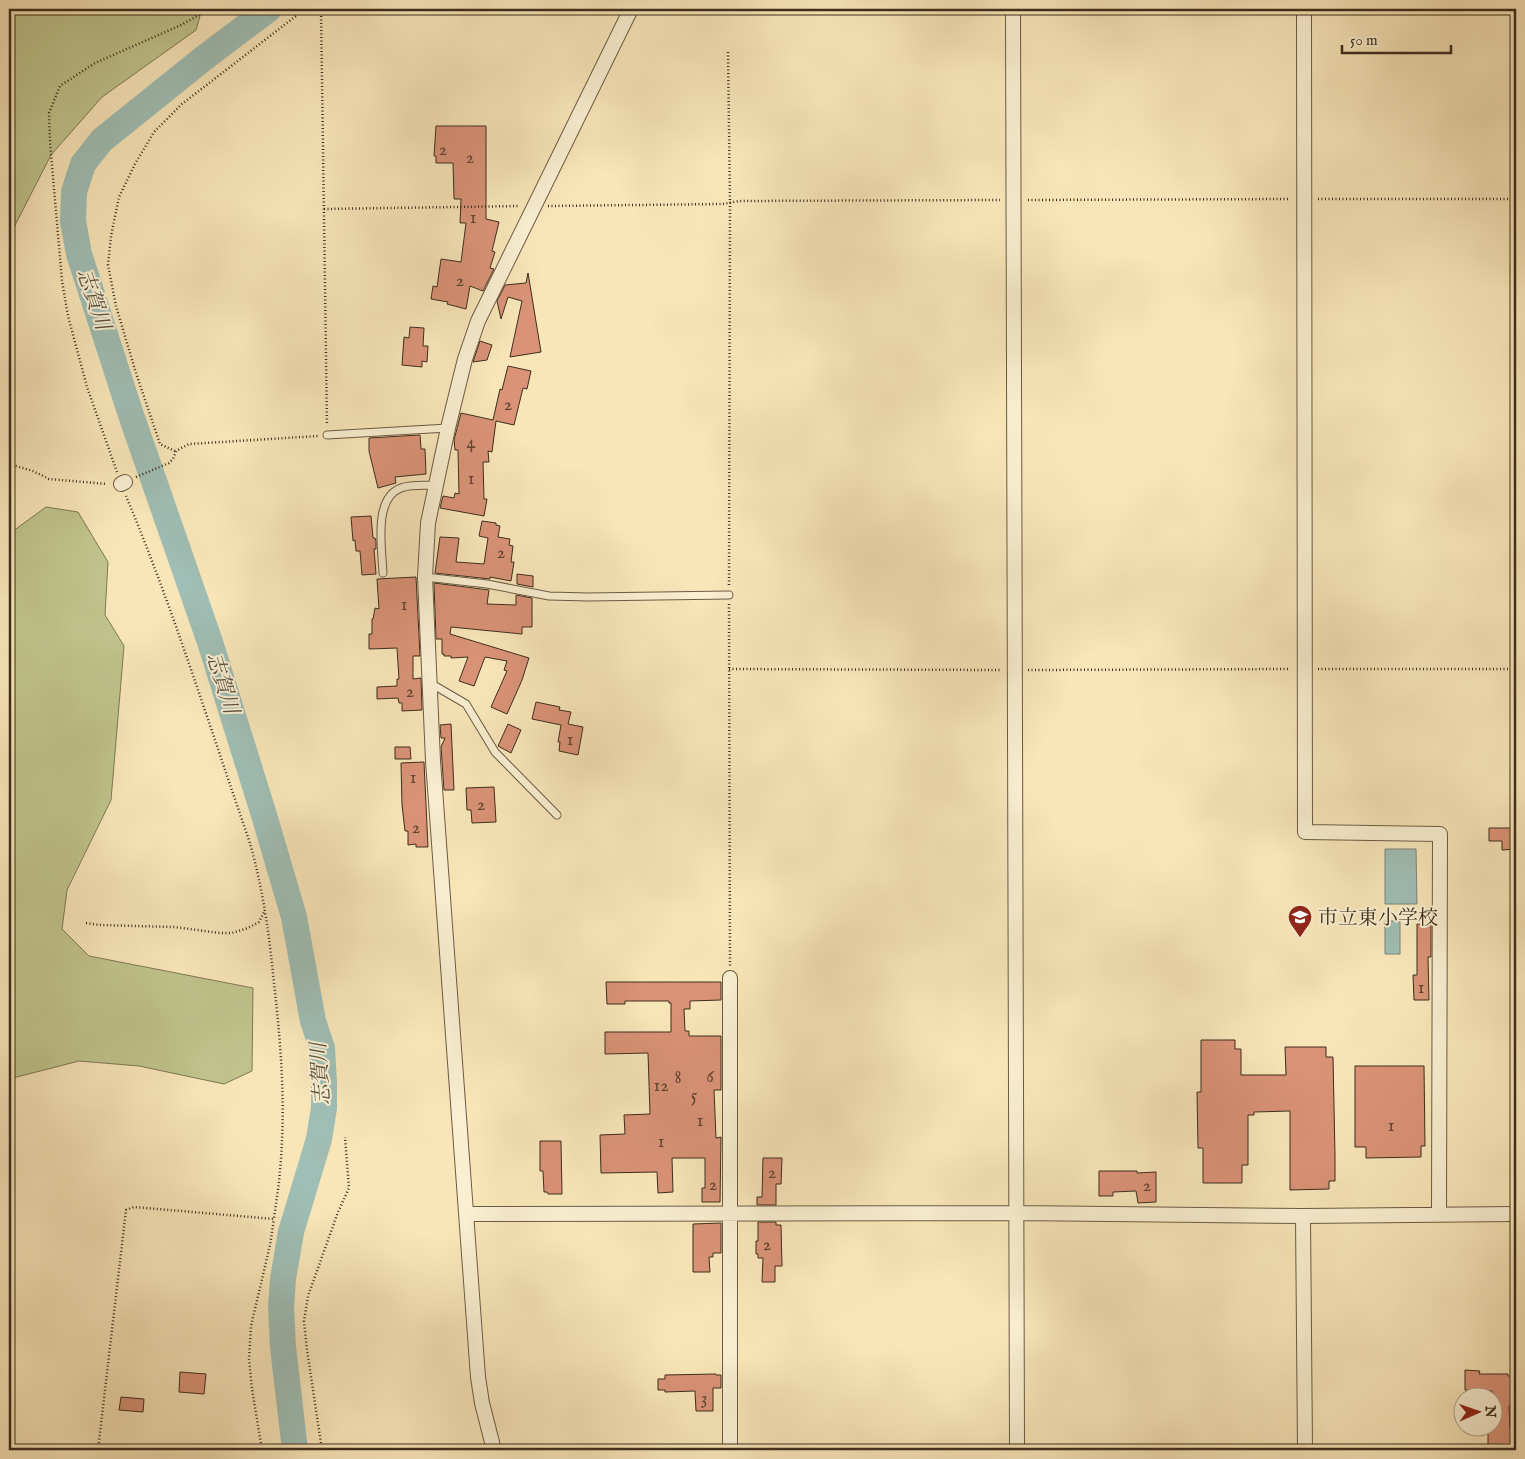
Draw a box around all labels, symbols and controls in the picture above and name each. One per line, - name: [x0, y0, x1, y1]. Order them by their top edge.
- scale bar: [1342, 22, 1451, 54]
- text: 50 m: [1350, 31, 1378, 50]
- house number: 2: [439, 139, 447, 162]
- house number: 2: [466, 147, 474, 170]
- house number: 1: [470, 207, 476, 230]
- water label: 志賀川: [70, 265, 116, 336]
- house number: 2: [456, 270, 464, 293]
- house number: 2: [504, 394, 512, 417]
- house number: 4: [467, 432, 476, 455]
- house number: 1: [468, 468, 474, 491]
- house number: 2: [497, 542, 505, 565]
- house number: 1: [401, 594, 407, 617]
- water label: 志賀川: [199, 649, 244, 719]
- house number: 2: [406, 681, 414, 704]
- house number: 1: [567, 729, 573, 752]
- house number: 1: [410, 767, 416, 790]
- house number: 2: [477, 794, 485, 817]
- house number: 2: [412, 817, 420, 840]
- school or university icon: 市立東小学校: [1287, 904, 1313, 938]
- place label: 市立東小学校: [1318, 906, 1438, 931]
- house number: 1: [1418, 977, 1424, 1000]
- water label: 志賀川: [306, 1040, 337, 1106]
- house number: 6: [706, 1066, 714, 1089]
- house number: 8: [674, 1067, 682, 1090]
- house number: 12: [653, 1075, 669, 1098]
- house number: 5: [691, 1085, 698, 1108]
- house number: 1: [697, 1110, 703, 1133]
- house number: 1: [1388, 1115, 1394, 1138]
- house number: 1: [658, 1131, 664, 1154]
- house number: 2: [768, 1162, 776, 1185]
- house number: 2: [709, 1174, 717, 1197]
- house number: 2: [1143, 1175, 1151, 1198]
- house number: 2: [763, 1234, 771, 1257]
- north arrow: [1452, 1386, 1502, 1436]
- house number: 3: [701, 1388, 707, 1411]
- text: N: [1481, 1404, 1499, 1418]

